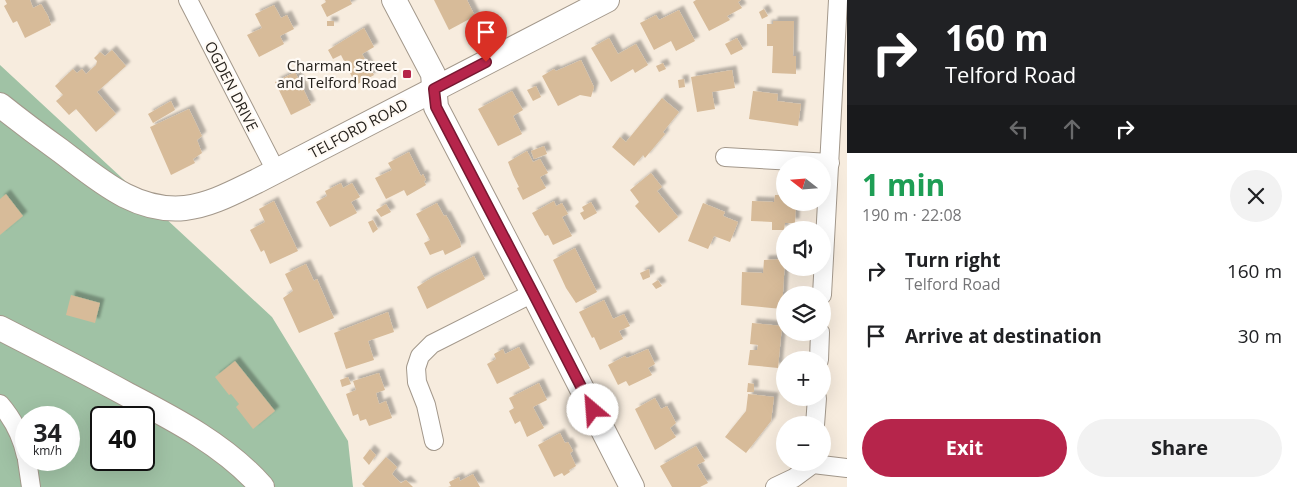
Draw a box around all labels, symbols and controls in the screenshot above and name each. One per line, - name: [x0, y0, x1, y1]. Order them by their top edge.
- pin: [465, 11, 507, 62]
- text: 160 m: [945, 14, 1049, 61]
- icon: arrive: [472, 18, 500, 46]
- icon: right: [862, 20, 927, 85]
- street label: OGDEN DRIVE: [201, 38, 263, 134]
- place label: Charman Street and Telford Road: [277, 55, 397, 92]
- text: Telford Road: [945, 59, 1076, 89]
- marker: Charman Street and Telford Road: [401, 68, 413, 80]
- street label: TELFORD ROAD: [305, 94, 411, 162]
- icon: left: [1005, 115, 1033, 143]
- icon: ahead: [1058, 115, 1086, 143]
- icon: right: [1111, 115, 1139, 143]
- north arrow: [776, 156, 831, 211]
- map controls: [776, 156, 831, 471]
- text: 1 min: [862, 164, 945, 205]
- button: close: [1230, 170, 1282, 222]
- text: 190 m · 22:08: [862, 204, 962, 226]
- button: sound: [776, 221, 831, 276]
- text: Turn right: [905, 247, 1000, 273]
- icon: right: [862, 257, 890, 285]
- text: 160 m: [1227, 258, 1282, 284]
- text: Telford Road: [905, 273, 1001, 295]
- button: layers: [776, 286, 831, 341]
- icon: arrive: [862, 322, 890, 350]
- text: Arrive at destination: [905, 323, 1102, 349]
- text: 30 m: [1238, 323, 1282, 349]
- button: +: [776, 351, 831, 406]
- position arrow: [566, 383, 618, 435]
- speed limit sign: 40: [90, 406, 155, 471]
- text: 34: [33, 415, 62, 449]
- button: −: [776, 416, 831, 471]
- button: Exit: [862, 419, 1067, 477]
- button: Share: [1077, 419, 1282, 477]
- text: km/h: [33, 442, 62, 459]

